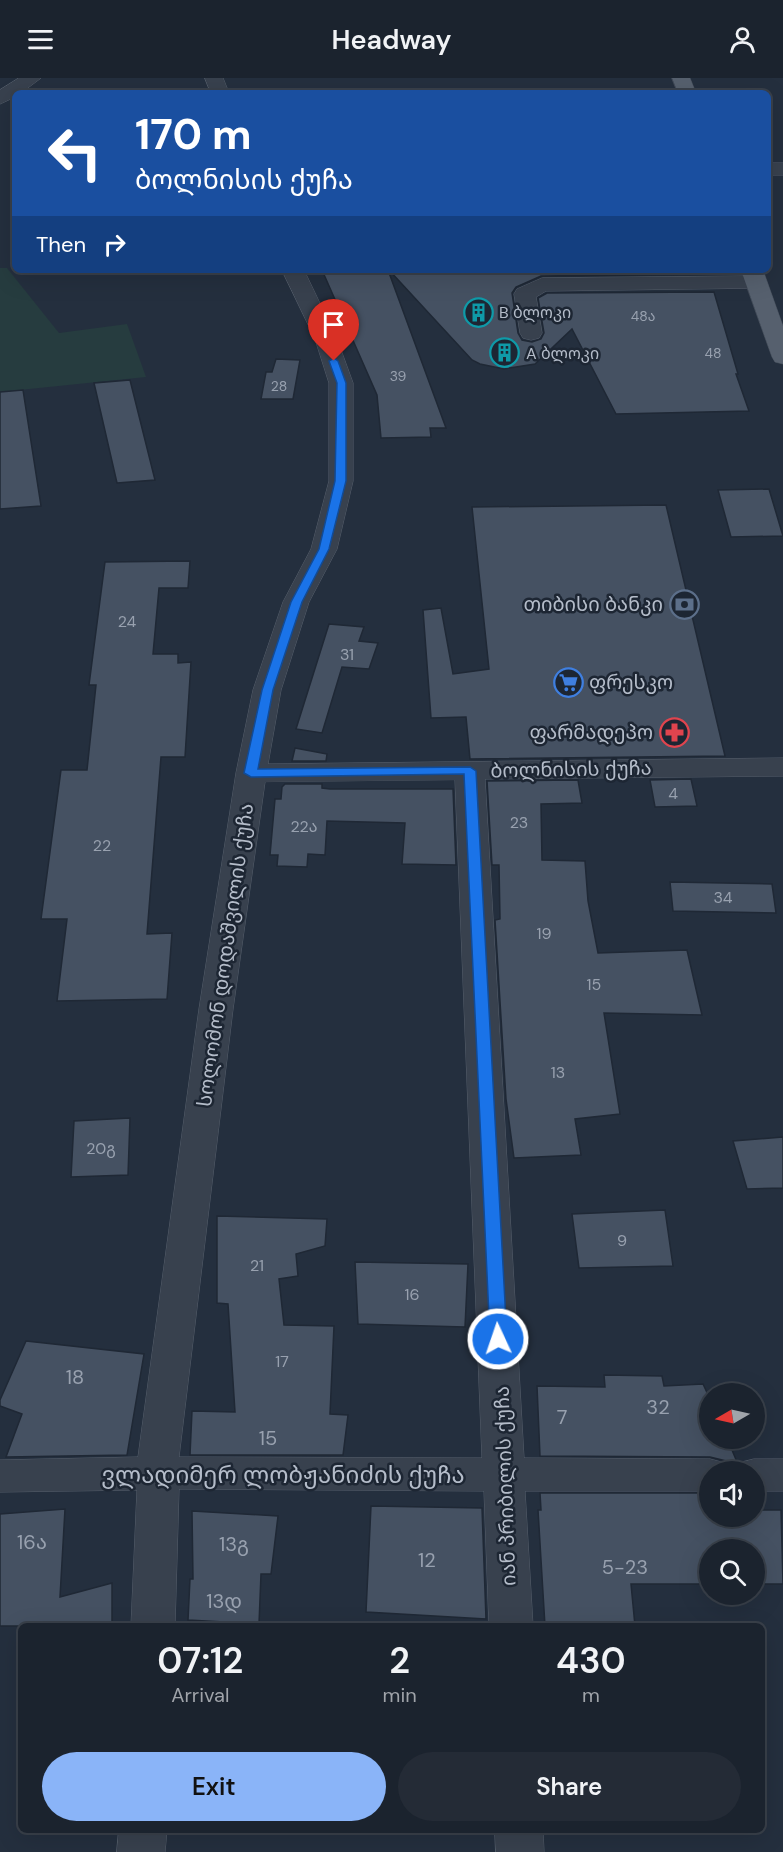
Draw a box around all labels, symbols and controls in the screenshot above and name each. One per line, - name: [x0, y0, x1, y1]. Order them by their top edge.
- text: Headway: [332, 22, 451, 57]
- icon: menu: [24, 23, 57, 56]
- icon: person: [726, 23, 759, 56]
- text: 170 m: [135, 107, 252, 162]
- icon: left: [36, 114, 114, 192]
- text: ბოლნისის ქუჩა: [135, 162, 353, 197]
- icon: right: [98, 228, 131, 261]
- text: Then: [36, 230, 86, 259]
- building icon: B ბლოკი: [462, 296, 494, 328]
- pin: [308, 299, 359, 361]
- place label: B ბლოკი: [499, 302, 571, 323]
- house number: 48ა: [631, 307, 655, 325]
- icon: arrive: [317, 308, 350, 341]
- building icon: A ბლოკი: [489, 337, 521, 369]
- place label: A ბლოკი: [526, 343, 599, 364]
- house number: 48: [704, 344, 722, 362]
- house number: 39: [390, 367, 407, 385]
- house number: 28: [271, 377, 287, 395]
- bank icon: თიბისი ბანკი: [668, 588, 700, 620]
- place label: თიბისი ბანკი: [523, 591, 663, 617]
- house number: 24: [118, 611, 137, 632]
- house number: 31: [340, 644, 354, 665]
- supermarket icon: ფრესკო: [552, 666, 584, 698]
- place label: ფრესკო: [589, 669, 673, 695]
- pharmacy icon: ფარმადეპო: [658, 716, 690, 748]
- place label: ფარმადეპო: [530, 719, 653, 745]
- street label: ბოლნისის ქუჩა: [490, 755, 652, 783]
- house number: 4: [668, 783, 678, 804]
- street label: სოლომონ დოდაშვილის ქუჩა: [191, 802, 259, 1108]
- house number: 23: [510, 812, 528, 833]
- house number: 22ა: [290, 816, 318, 837]
- house number: 22: [93, 835, 111, 856]
- house number: 34: [713, 887, 733, 908]
- house number: 19: [536, 923, 552, 944]
- house number: 15: [587, 974, 601, 995]
- house number: 13: [551, 1062, 565, 1083]
- house number: 20გ: [86, 1138, 116, 1159]
- house number: 9: [617, 1230, 627, 1251]
- house number: 21: [250, 1255, 264, 1276]
- house number: 16: [404, 1284, 420, 1305]
- position arrow: [466, 1307, 530, 1371]
- house number: 17: [275, 1351, 289, 1372]
- house number: 18: [66, 1364, 84, 1390]
- north arrow: [699, 1383, 765, 1449]
- map controls: [699, 1383, 765, 1605]
- street label: იან პრიბილის ქუჩა: [489, 1386, 521, 1586]
- house number: 32: [646, 1394, 670, 1420]
- house number: 7: [557, 1404, 567, 1430]
- house number: 15: [259, 1425, 277, 1451]
- street label: ვლადიმერ ლობჟანიძის ქუჩა: [101, 1459, 465, 1490]
- button: sound: [699, 1461, 765, 1527]
- house number: 16ა: [17, 1529, 47, 1555]
- house number: 13გ: [219, 1531, 249, 1557]
- button: search: [699, 1539, 765, 1605]
- house number: 12: [418, 1547, 436, 1573]
- house number: 5-23: [602, 1554, 648, 1580]
- house number: 13დ: [206, 1588, 242, 1614]
- text: 07:12: [157, 1637, 243, 1684]
- text: 2: [389, 1637, 410, 1684]
- text: 430: [556, 1637, 626, 1684]
- text: Arrival: [171, 1682, 229, 1708]
- text: min: [383, 1682, 417, 1708]
- text: m: [582, 1682, 600, 1708]
- button: Exit: [42, 1752, 386, 1821]
- button: Share: [398, 1752, 741, 1821]

